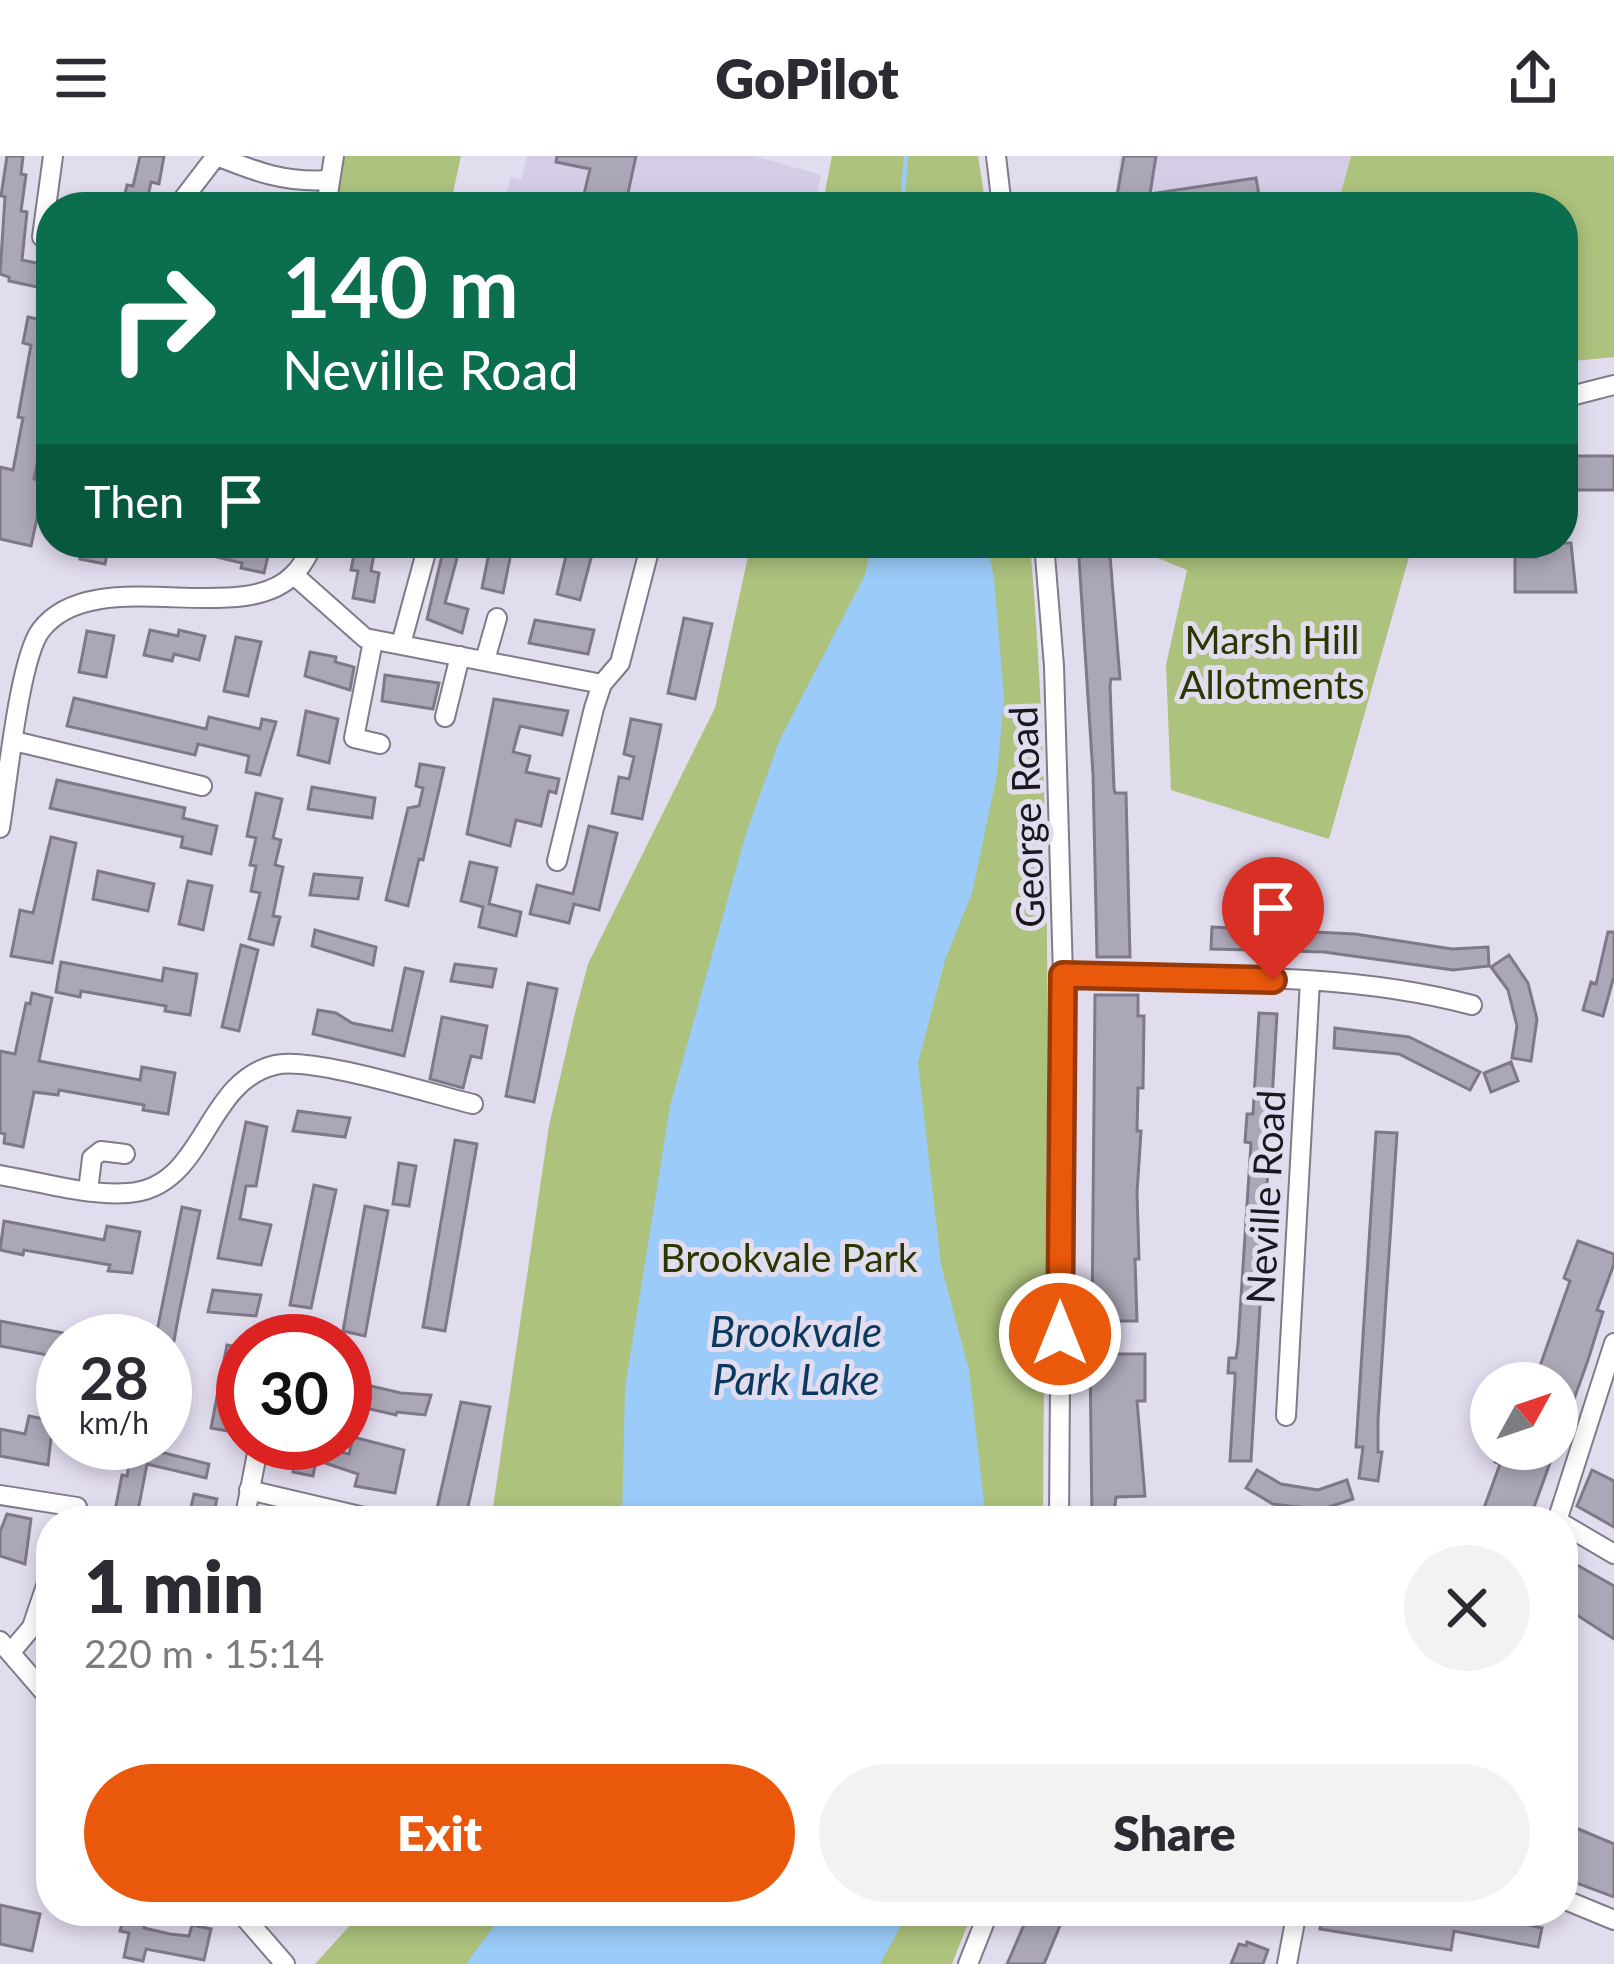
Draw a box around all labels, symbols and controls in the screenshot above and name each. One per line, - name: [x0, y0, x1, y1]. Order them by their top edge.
- icon: menu: [48, 45, 114, 111]
- icon: share: [1500, 45, 1566, 111]
- text: GoPilot: [715, 46, 899, 111]
- text: 140 m: [282, 235, 519, 336]
- icon: right: [84, 240, 240, 396]
- text: Neville Road: [282, 337, 579, 402]
- icon: arrive: [208, 468, 274, 534]
- text: Then: [84, 474, 184, 528]
- park label: Marsh Hill Allotments: [1179, 616, 1365, 707]
- street label: George Road: [999, 705, 1053, 929]
- pin: [1222, 857, 1324, 980]
- icon: arrive: [1240, 875, 1306, 941]
- street label: Neville Road: [1236, 1089, 1294, 1305]
- park label: Brookvale Park: [660, 1234, 918, 1280]
- position arrow: [997, 1271, 1123, 1397]
- water label: Brookvale Park Lake: [710, 1306, 882, 1404]
- speed limit sign: 30: [216, 1314, 372, 1470]
- text: 28: [79, 1341, 149, 1413]
- north arrow: [1470, 1362, 1578, 1470]
- map controls: [1470, 1362, 1578, 1470]
- text: km/h: [79, 1404, 149, 1440]
- text: 1 min: [84, 1542, 264, 1628]
- button: close: [1404, 1545, 1530, 1671]
- text: 220 m · 15:14: [84, 1630, 324, 1676]
- button: Exit: [84, 1764, 795, 1902]
- button: Share: [819, 1764, 1530, 1902]

